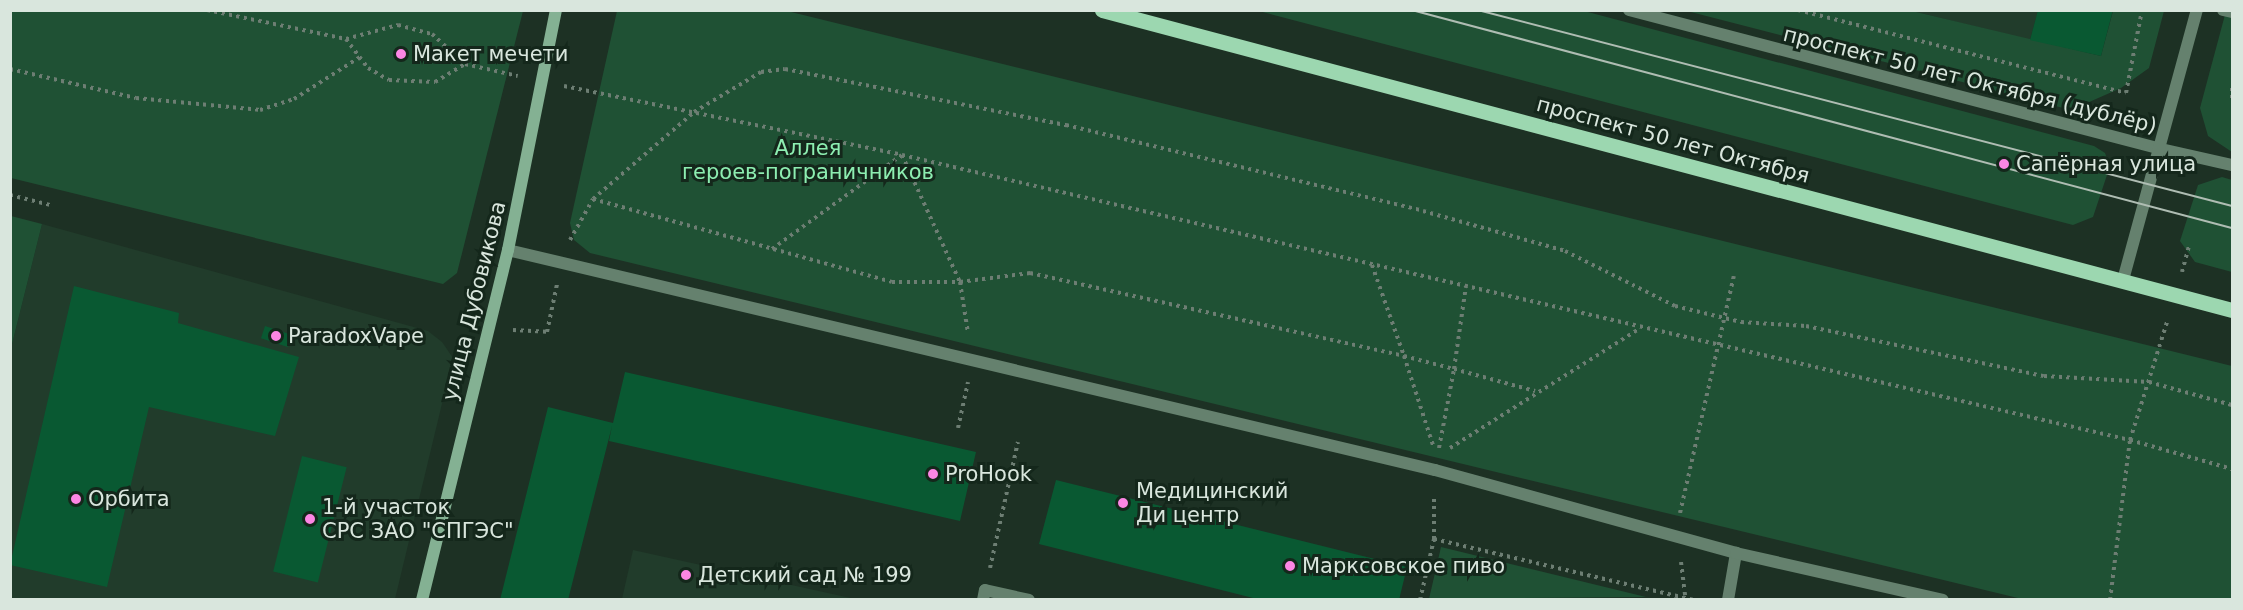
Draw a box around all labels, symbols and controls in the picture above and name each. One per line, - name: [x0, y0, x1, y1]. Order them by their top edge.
- street label: проспект 50 лет Октября (дублёр): [1781, 21, 2159, 139]
- place label: Макет мечети: [413, 41, 568, 67]
- marker: Макет мечети: [394, 47, 408, 61]
- street label: проспект 50 лет Октября: [1534, 91, 1812, 189]
- park label: Аллея героев-пограничников: [682, 135, 934, 185]
- place label: Сапёрная улица: [2016, 151, 2196, 177]
- marker: Сапёрная улица: [1997, 157, 2011, 171]
- street label: улица Дубовикова: [437, 199, 511, 403]
- place label: ParadoxVape: [288, 323, 424, 349]
- marker: ParadoxVape: [269, 329, 283, 343]
- place label: ProHook: [945, 461, 1032, 487]
- marker: ProHook: [926, 467, 940, 481]
- place label: Медицинский Ди центр: [1136, 478, 1288, 528]
- place label: Орбита: [88, 486, 170, 512]
- marker: Орбита: [69, 492, 83, 506]
- place label: 1-й участок СРС ЗАО "СПГЭС": [322, 494, 514, 544]
- marker: Медицинский Ди центр: [1114, 494, 1132, 512]
- marker: 1-й участок СРС ЗАО "СПГЭС": [303, 512, 317, 526]
- place label: Марксовское пиво: [1302, 553, 1505, 579]
- marker: Марксовское пиво: [1283, 559, 1297, 573]
- place label: Детский сад № 199: [698, 562, 912, 588]
- marker: Детский сад № 199: [679, 568, 693, 582]

